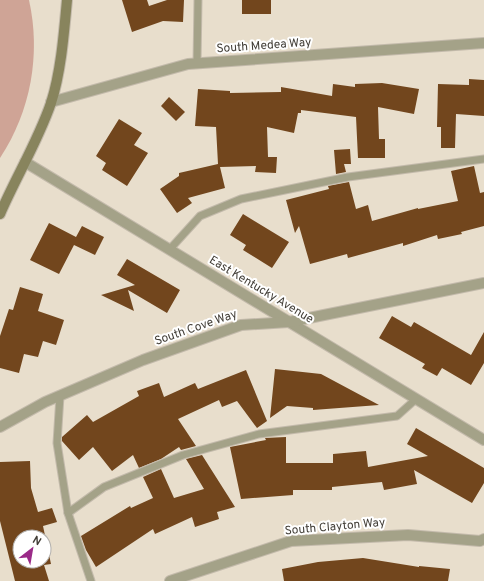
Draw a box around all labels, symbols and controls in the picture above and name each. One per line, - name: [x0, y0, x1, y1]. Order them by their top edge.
- street label: South Medea Way: [216, 35, 312, 57]
- street label: East Kentucky Avenue: [206, 252, 316, 328]
- street label: South Cove Way: [153, 306, 239, 350]
- street label: South Clayton Way: [284, 515, 386, 539]
- north arrow: [12, 529, 52, 569]
- text: N: [30, 533, 44, 549]

